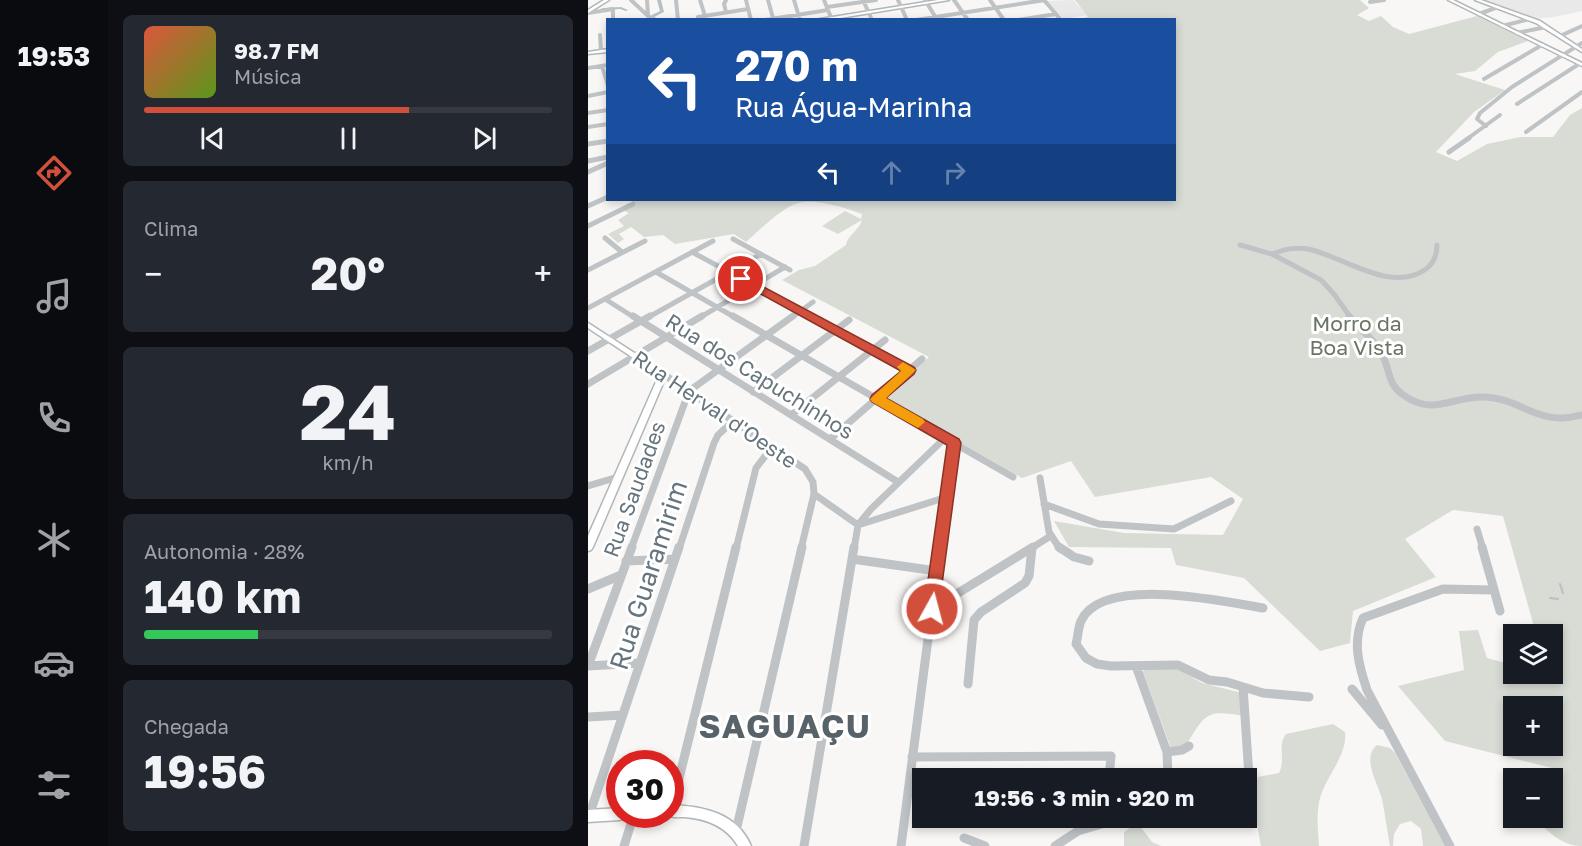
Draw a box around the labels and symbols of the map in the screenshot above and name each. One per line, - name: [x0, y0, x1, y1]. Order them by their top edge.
- pin: [715, 253, 766, 304]
- street label: Rua dos Capuchinhos: [661, 308, 859, 444]
- park label: Morro da Boa Vista: [1310, 310, 1404, 360]
- street label: Rua Herval d'Oeste: [628, 344, 802, 474]
- street label: Rua Saudades: [597, 418, 671, 560]
- street label: Rua Guaramirim: [603, 476, 693, 674]
- position arrow: [900, 577, 964, 641]
- district label: SAGUAÇU: [699, 706, 871, 745]
- speed limit sign: 30: [606, 750, 684, 828]

